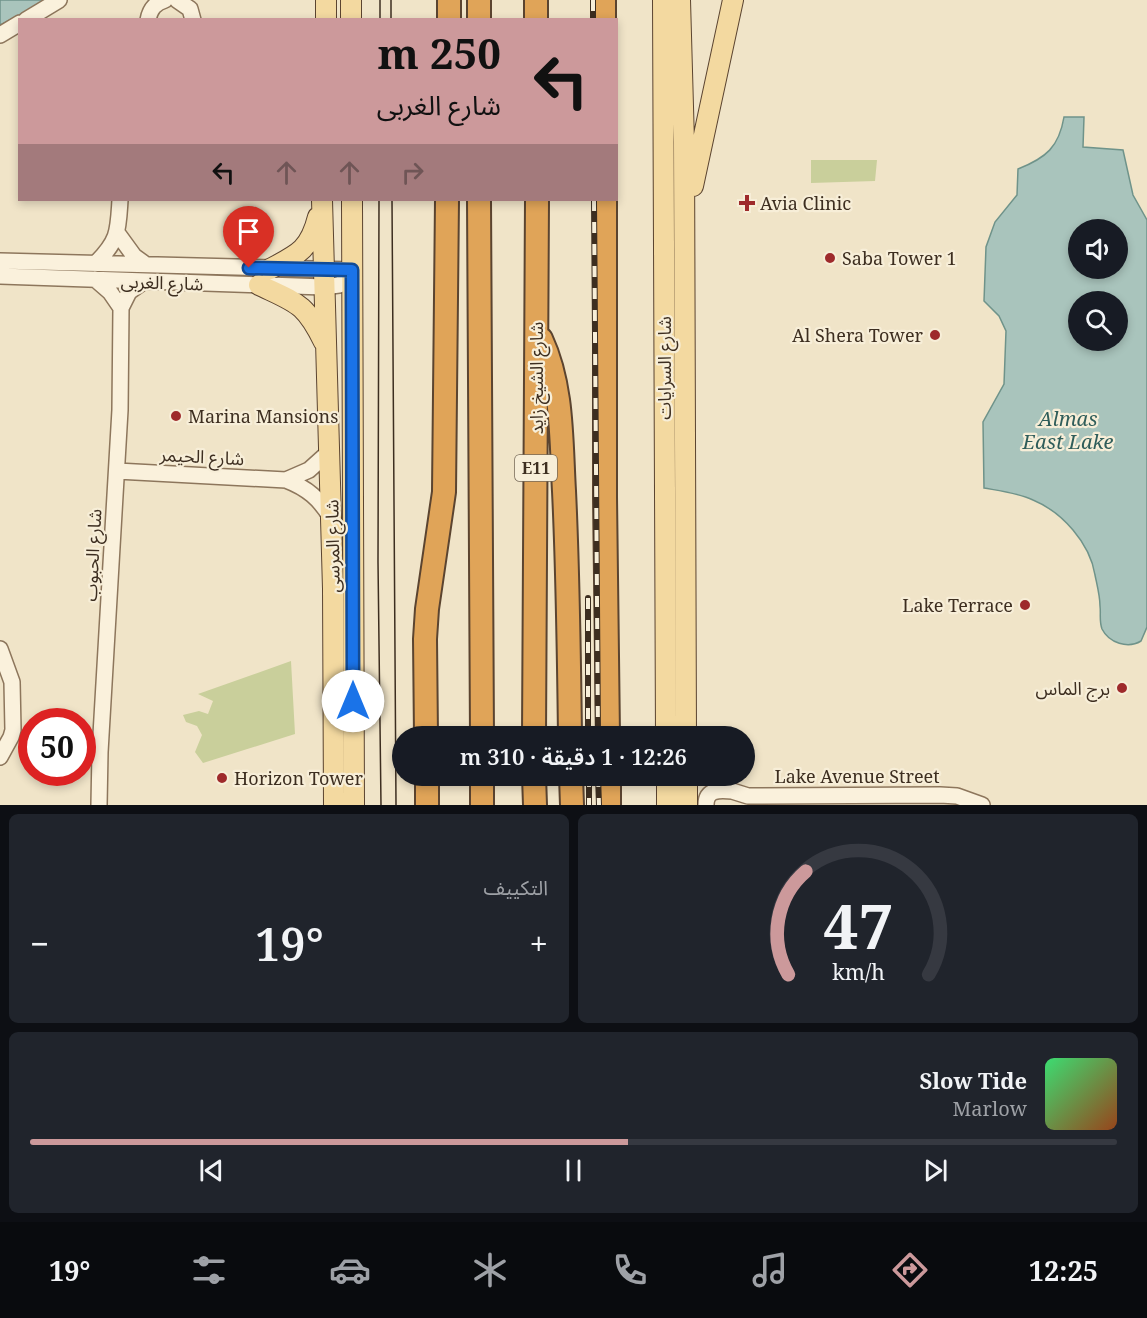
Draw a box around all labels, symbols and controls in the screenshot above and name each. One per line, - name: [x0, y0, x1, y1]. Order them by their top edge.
- text: 250 m: [377, 24, 501, 81]
- icon: left: [522, 42, 600, 120]
- text: شارع الغربى: [377, 86, 501, 123]
- icon: left: [207, 156, 240, 189]
- icon: ahead: [270, 156, 303, 189]
- icon: ahead: [333, 156, 366, 189]
- icon: right: [396, 156, 429, 189]
- place label: Avia Clinic: [760, 191, 851, 215]
- marker: Avia Clinic: [738, 194, 756, 212]
- pin: [223, 206, 274, 268]
- icon: arrive: [232, 215, 265, 248]
- map controls: [1068, 219, 1128, 351]
- button: sound: [1068, 219, 1128, 279]
- place label: Saba Tower 1: [842, 246, 957, 270]
- marker: Saba Tower 1: [823, 251, 837, 265]
- street label: شارع الغربى: [120, 269, 204, 298]
- button: search: [1068, 291, 1128, 351]
- street label: شارع السرايات: [652, 316, 679, 420]
- street label: شارع الشيخ زايد: [524, 322, 551, 434]
- place label: Al Shera Tower: [792, 323, 924, 347]
- marker: Al Shera Tower: [928, 328, 942, 342]
- place label: Marina Mansions: [188, 404, 338, 428]
- water label: Almas East Lake: [1022, 405, 1114, 455]
- marker: Marina Mansions: [169, 409, 183, 423]
- street label: شارع الحيمر: [158, 442, 245, 473]
- road number: E11: [515, 455, 557, 481]
- street label: شارع المرسى: [319, 499, 348, 593]
- street label: شارع الحبوب: [78, 508, 109, 602]
- place label: Lake Terrace: [902, 593, 1013, 617]
- marker: Lake Terrace: [1018, 598, 1032, 612]
- position arrow: [321, 669, 385, 733]
- place label: برج الماس: [1035, 676, 1110, 702]
- marker: برج الماس: [1115, 681, 1129, 695]
- speed limit sign: 50: [18, 708, 96, 786]
- text: 12:26 · 1 دقيقة · 310 m: [460, 741, 687, 771]
- street label: Lake Avenue Street: [774, 764, 940, 788]
- place label: Horizon Tower: [234, 766, 363, 790]
- marker: Horizon Tower: [215, 771, 229, 785]
- text: التكييف: [484, 874, 548, 901]
- text: 47: [823, 882, 893, 967]
- text: 19°: [255, 913, 324, 974]
- text: −: [30, 921, 49, 966]
- text: +: [530, 921, 548, 966]
- text: km/h: [832, 958, 885, 987]
- text: Slow Tide: [919, 1065, 1027, 1095]
- text: Marlow: [953, 1095, 1027, 1122]
- icon: previous: [195, 1154, 228, 1187]
- icon: pause: [557, 1154, 590, 1187]
- icon: next: [919, 1154, 952, 1187]
- icon: filters: [188, 1249, 230, 1291]
- icon: car: [329, 1249, 371, 1291]
- icon: climate: [469, 1249, 511, 1291]
- icon: phone: [609, 1249, 651, 1291]
- icon: music: [749, 1249, 791, 1291]
- icon: directions: [889, 1249, 931, 1291]
- text: 19°: [49, 1252, 90, 1289]
- text: 12:25: [1029, 1252, 1098, 1289]

